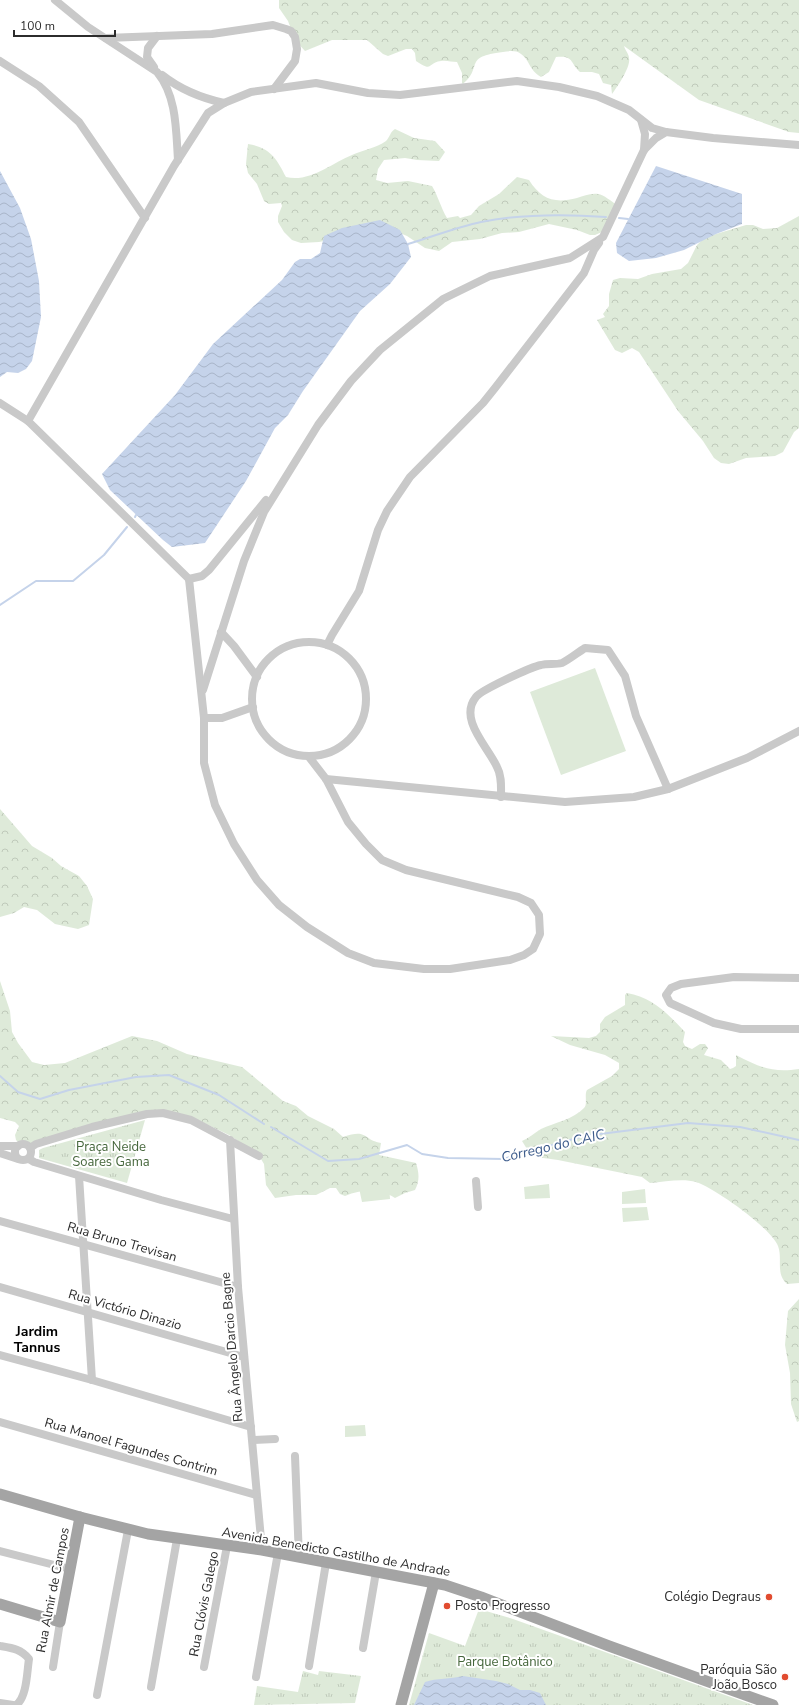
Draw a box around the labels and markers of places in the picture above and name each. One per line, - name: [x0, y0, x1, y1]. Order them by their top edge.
- place label: Colégio Degraus: [664, 1588, 761, 1606]
- marker: Colégio Degraus: [764, 1592, 774, 1602]
- place label: Posto Progresso: [455, 1597, 550, 1615]
- marker: Posto Progresso: [442, 1601, 452, 1611]
- place label: Paróquia São João Bosco: [700, 1661, 777, 1694]
- marker: Paróquia São João Bosco: [780, 1672, 790, 1682]

